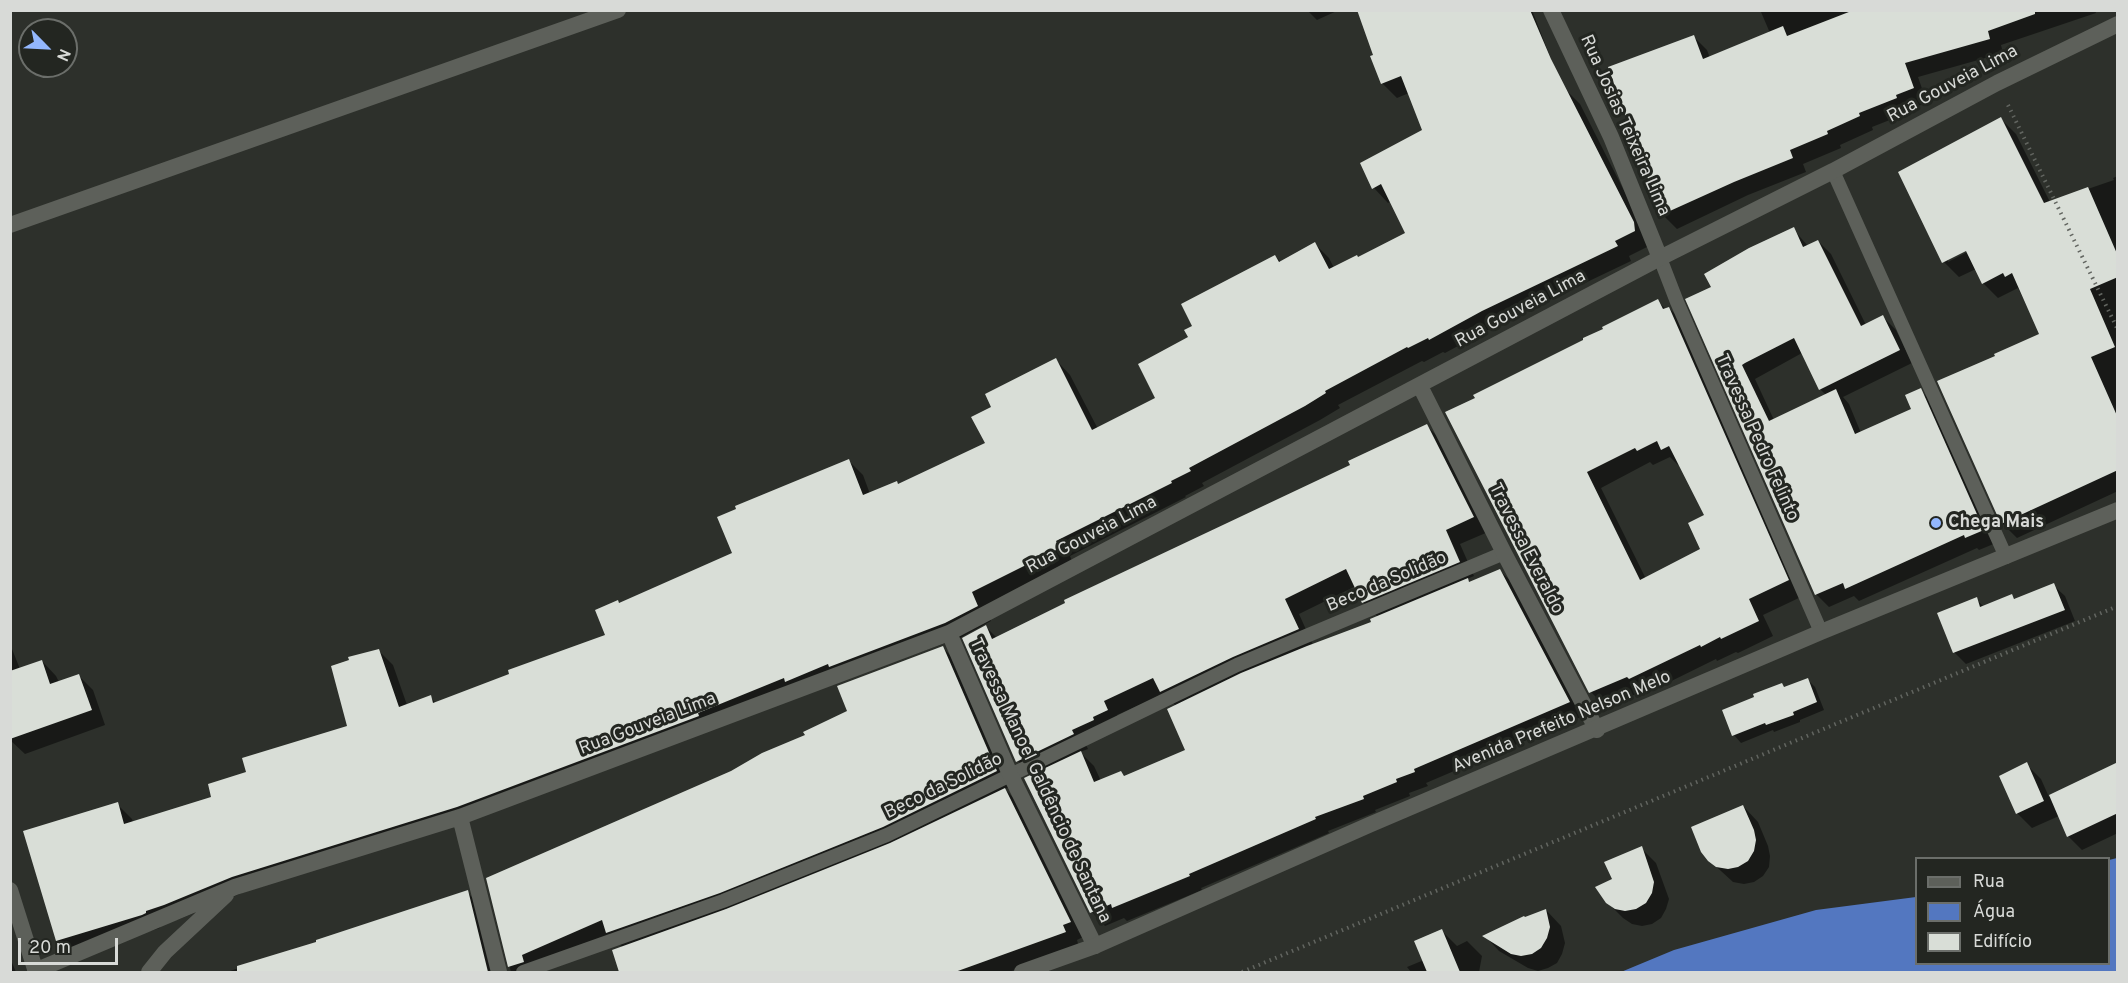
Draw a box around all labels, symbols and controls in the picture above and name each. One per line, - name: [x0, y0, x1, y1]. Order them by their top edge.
- north arrow: [18, 18, 78, 78]
- street label: Rua Josias Teixeira Lima: [1574, 32, 1674, 220]
- street label: Rua Gouveia Lima: [1884, 41, 2022, 129]
- text: N: [51, 45, 74, 64]
- street label: Rua Gouveia Lima: [1452, 266, 1590, 354]
- street label: Travessa Pedro Felinto: [1709, 351, 1803, 525]
- street label: Travessa Everaldo: [1483, 480, 1567, 618]
- street label: Rua Gouveia Lima: [1023, 492, 1161, 580]
- place label: Chega Mais: [1948, 512, 2044, 534]
- marker: Chega Mais: [1929, 516, 1943, 530]
- street label: Beco da Solidão: [1324, 548, 1450, 618]
- street label: Travessa Manoel Galdêncio de Santana: [963, 635, 1115, 927]
- street label: Avenida Prefeito Nelson Melo: [1449, 667, 1675, 779]
- street label: Rua Gouveia Lima: [576, 689, 720, 761]
- street label: Beco da Solidão: [881, 749, 1007, 825]
- legend: [1915, 857, 2110, 965]
- text: Rua: [1973, 871, 2004, 894]
- text: Água: [1973, 901, 2015, 924]
- scale bar: [21, 926, 122, 964]
- text: Edifício: [1973, 931, 2032, 954]
- text: 20 m: [29, 937, 71, 960]

